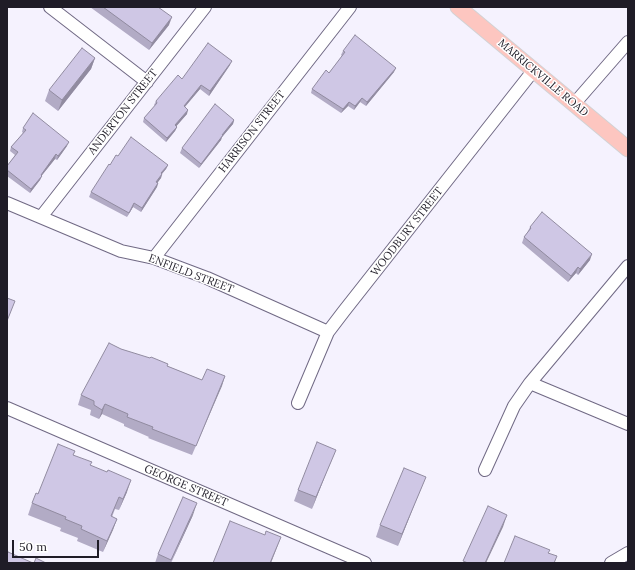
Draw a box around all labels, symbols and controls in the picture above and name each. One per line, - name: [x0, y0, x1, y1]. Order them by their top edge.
- street label: MARRICKVILLE ROAD: [495, 36, 591, 120]
- street label: ANDERTON STREET: [85, 67, 161, 157]
- street label: HARRISON STREET: [216, 89, 288, 175]
- street label: WOODBURY STREET: [368, 185, 446, 279]
- street label: ENFIELD STREET: [147, 252, 235, 296]
- street label: GEORGE STREET: [142, 462, 230, 510]
- scale bar: [14, 532, 101, 558]
- text: 50 m: [19, 539, 47, 554]

